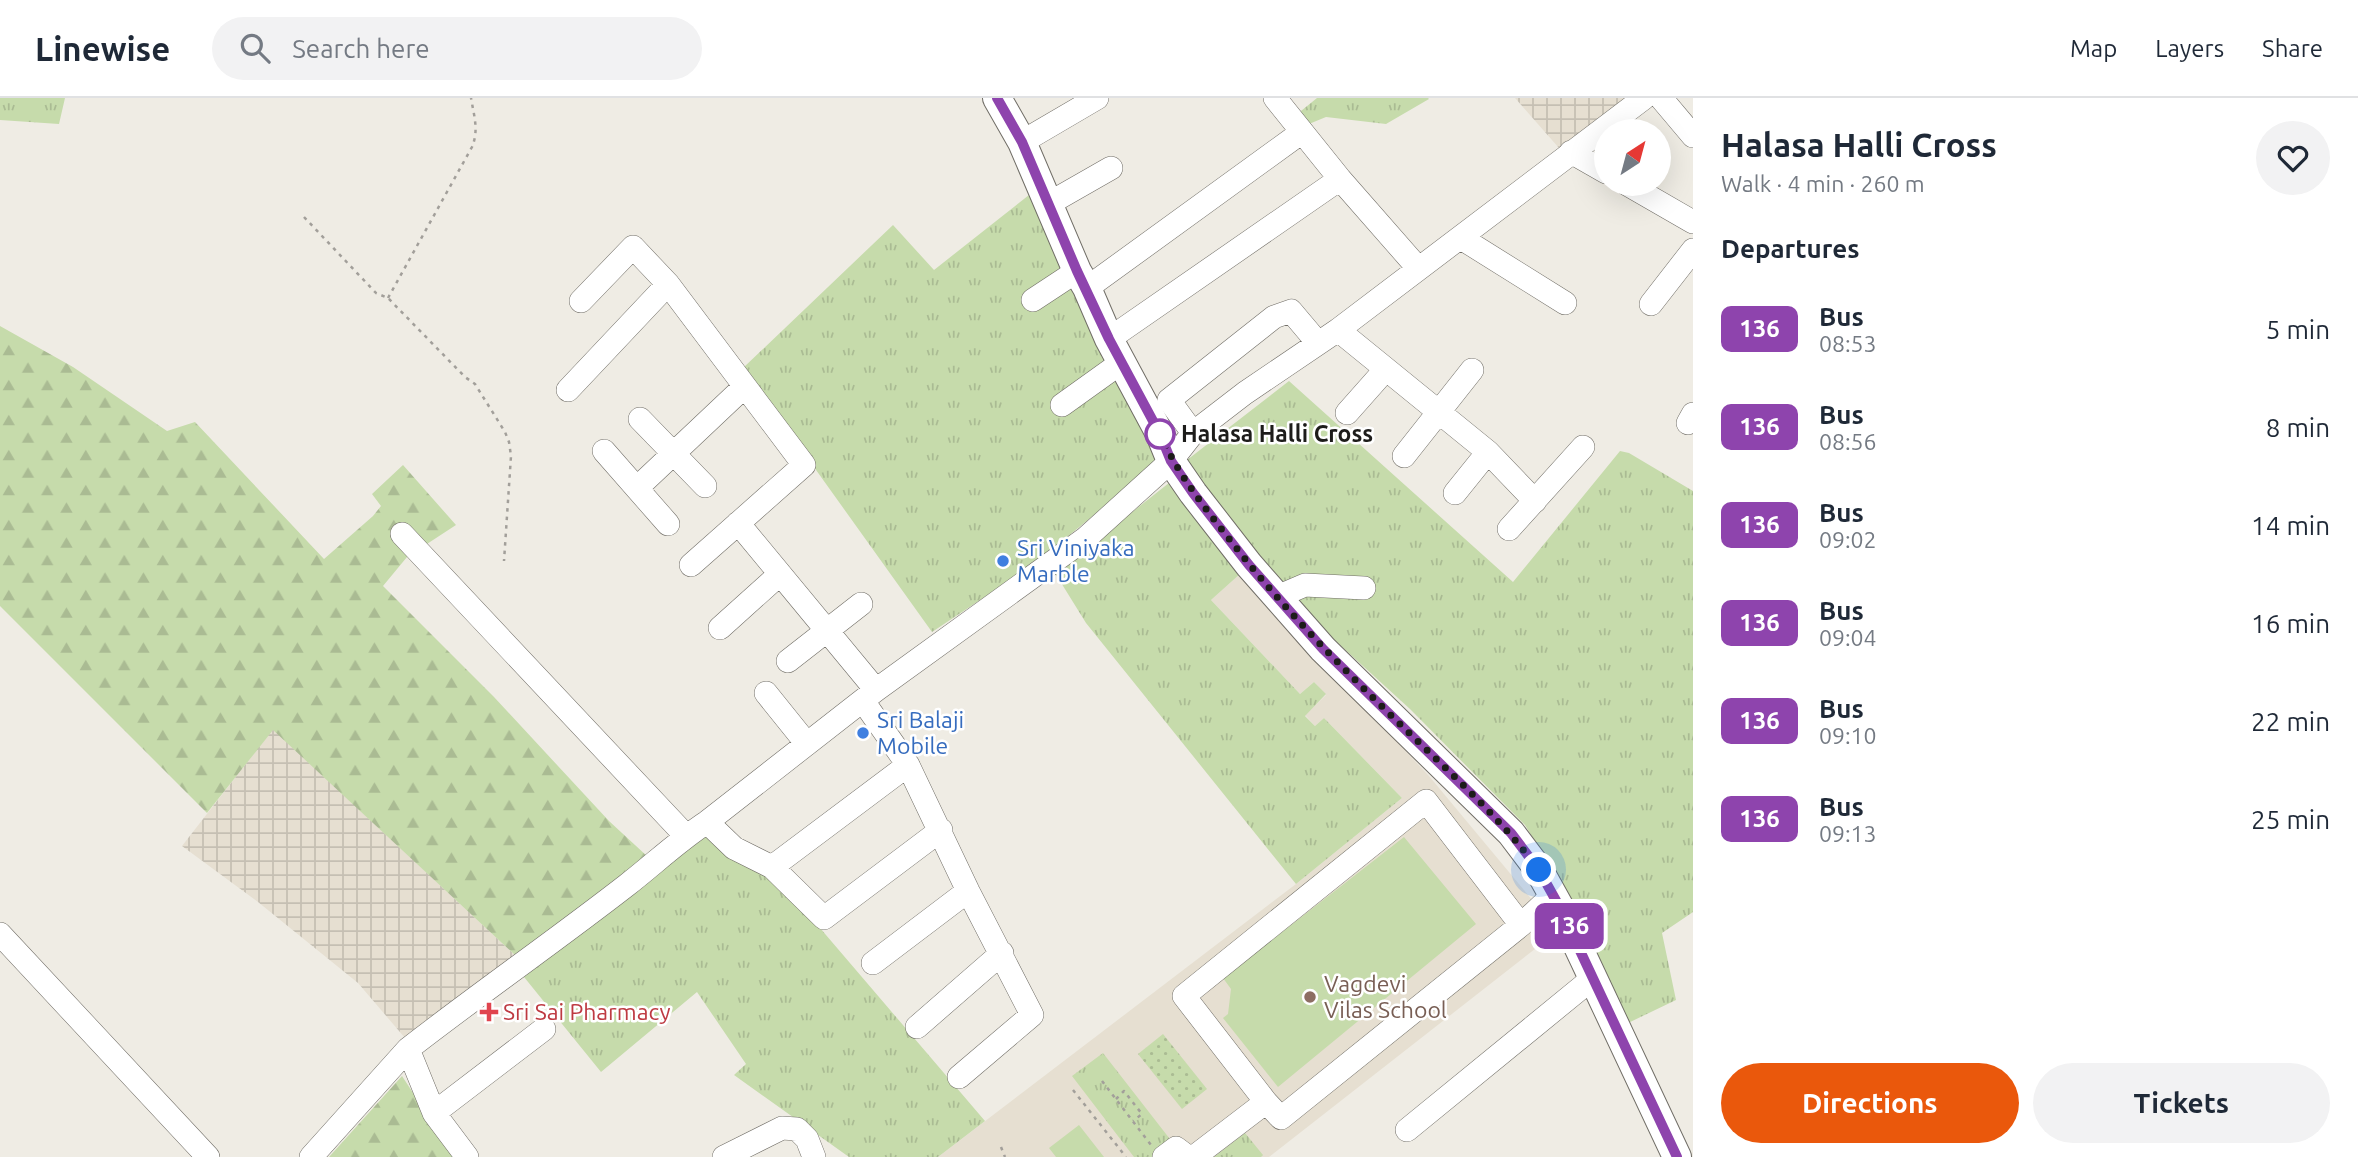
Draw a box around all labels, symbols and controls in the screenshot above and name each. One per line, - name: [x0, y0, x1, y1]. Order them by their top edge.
- search box: [212, 17, 702, 80]
- icon: search: [236, 29, 274, 67]
- text: Linewise: [35, 30, 170, 67]
- text: Search here: [292, 34, 430, 63]
- text: Map: [2070, 35, 2117, 62]
- text: Layers: [2155, 35, 2224, 62]
- text: Share: [2262, 35, 2323, 62]
- north arrow: [1594, 119, 1671, 196]
- map controls: [1594, 119, 1671, 196]
- button: heart: [2256, 121, 2330, 195]
- text: Halasa Halli Cross: [1721, 126, 1997, 163]
- text: Walk · 4 min · 260 m: [1721, 171, 1925, 196]
- text: Departures: [1721, 234, 1859, 263]
- text: Bus: [1819, 302, 1864, 331]
- text: 136: [1739, 315, 1780, 342]
- text: 5 min: [2266, 315, 2330, 344]
- text: 08:53: [1819, 331, 1877, 356]
- text: Bus: [1819, 400, 1864, 429]
- text: 136: [1739, 413, 1780, 440]
- text: 8 min: [2266, 413, 2330, 442]
- marker: Halasa Halli Cross: [1145, 419, 1175, 449]
- place label: Halasa Halli Cross: [1181, 421, 1373, 446]
- text: 08:56: [1819, 429, 1877, 454]
- text: Bus: [1819, 498, 1864, 527]
- text: 136: [1739, 511, 1780, 538]
- text: 14 min: [2251, 511, 2330, 540]
- text: 09:02: [1819, 527, 1877, 552]
- place label: Sri Viniyaka Marble: [1017, 535, 1135, 586]
- marker: Sri Viniyaka Marble: [995, 553, 1011, 569]
- text: Bus: [1819, 596, 1864, 625]
- text: 136: [1739, 609, 1780, 636]
- text: 16 min: [2251, 609, 2330, 638]
- text: 09:04: [1819, 625, 1877, 650]
- text: Bus: [1819, 694, 1864, 723]
- place label: Sri Balaji Mobile: [877, 707, 964, 758]
- text: 136: [1739, 707, 1780, 734]
- text: 22 min: [2251, 707, 2330, 736]
- text: 09:10: [1819, 723, 1877, 748]
- marker: Sri Balaji Mobile: [855, 725, 871, 741]
- text: Bus: [1819, 792, 1864, 821]
- text: 136: [1739, 805, 1780, 832]
- text: 25 min: [2251, 805, 2330, 834]
- text: 09:13: [1819, 821, 1877, 846]
- your location: [1521, 852, 1556, 887]
- line badge: 136: [1529, 903, 1609, 949]
- text: 136: [1549, 912, 1589, 939]
- place label: Vagdevi Vilas School: [1324, 971, 1447, 1022]
- marker: Vagdevi Vilas School: [1302, 989, 1318, 1005]
- place label: Sri Sai Pharmacy: [503, 999, 671, 1024]
- marker: Sri Sai Pharmacy: [481, 1004, 497, 1020]
- button: Directions: [1721, 1063, 2019, 1143]
- button: Tickets: [2033, 1063, 2330, 1143]

